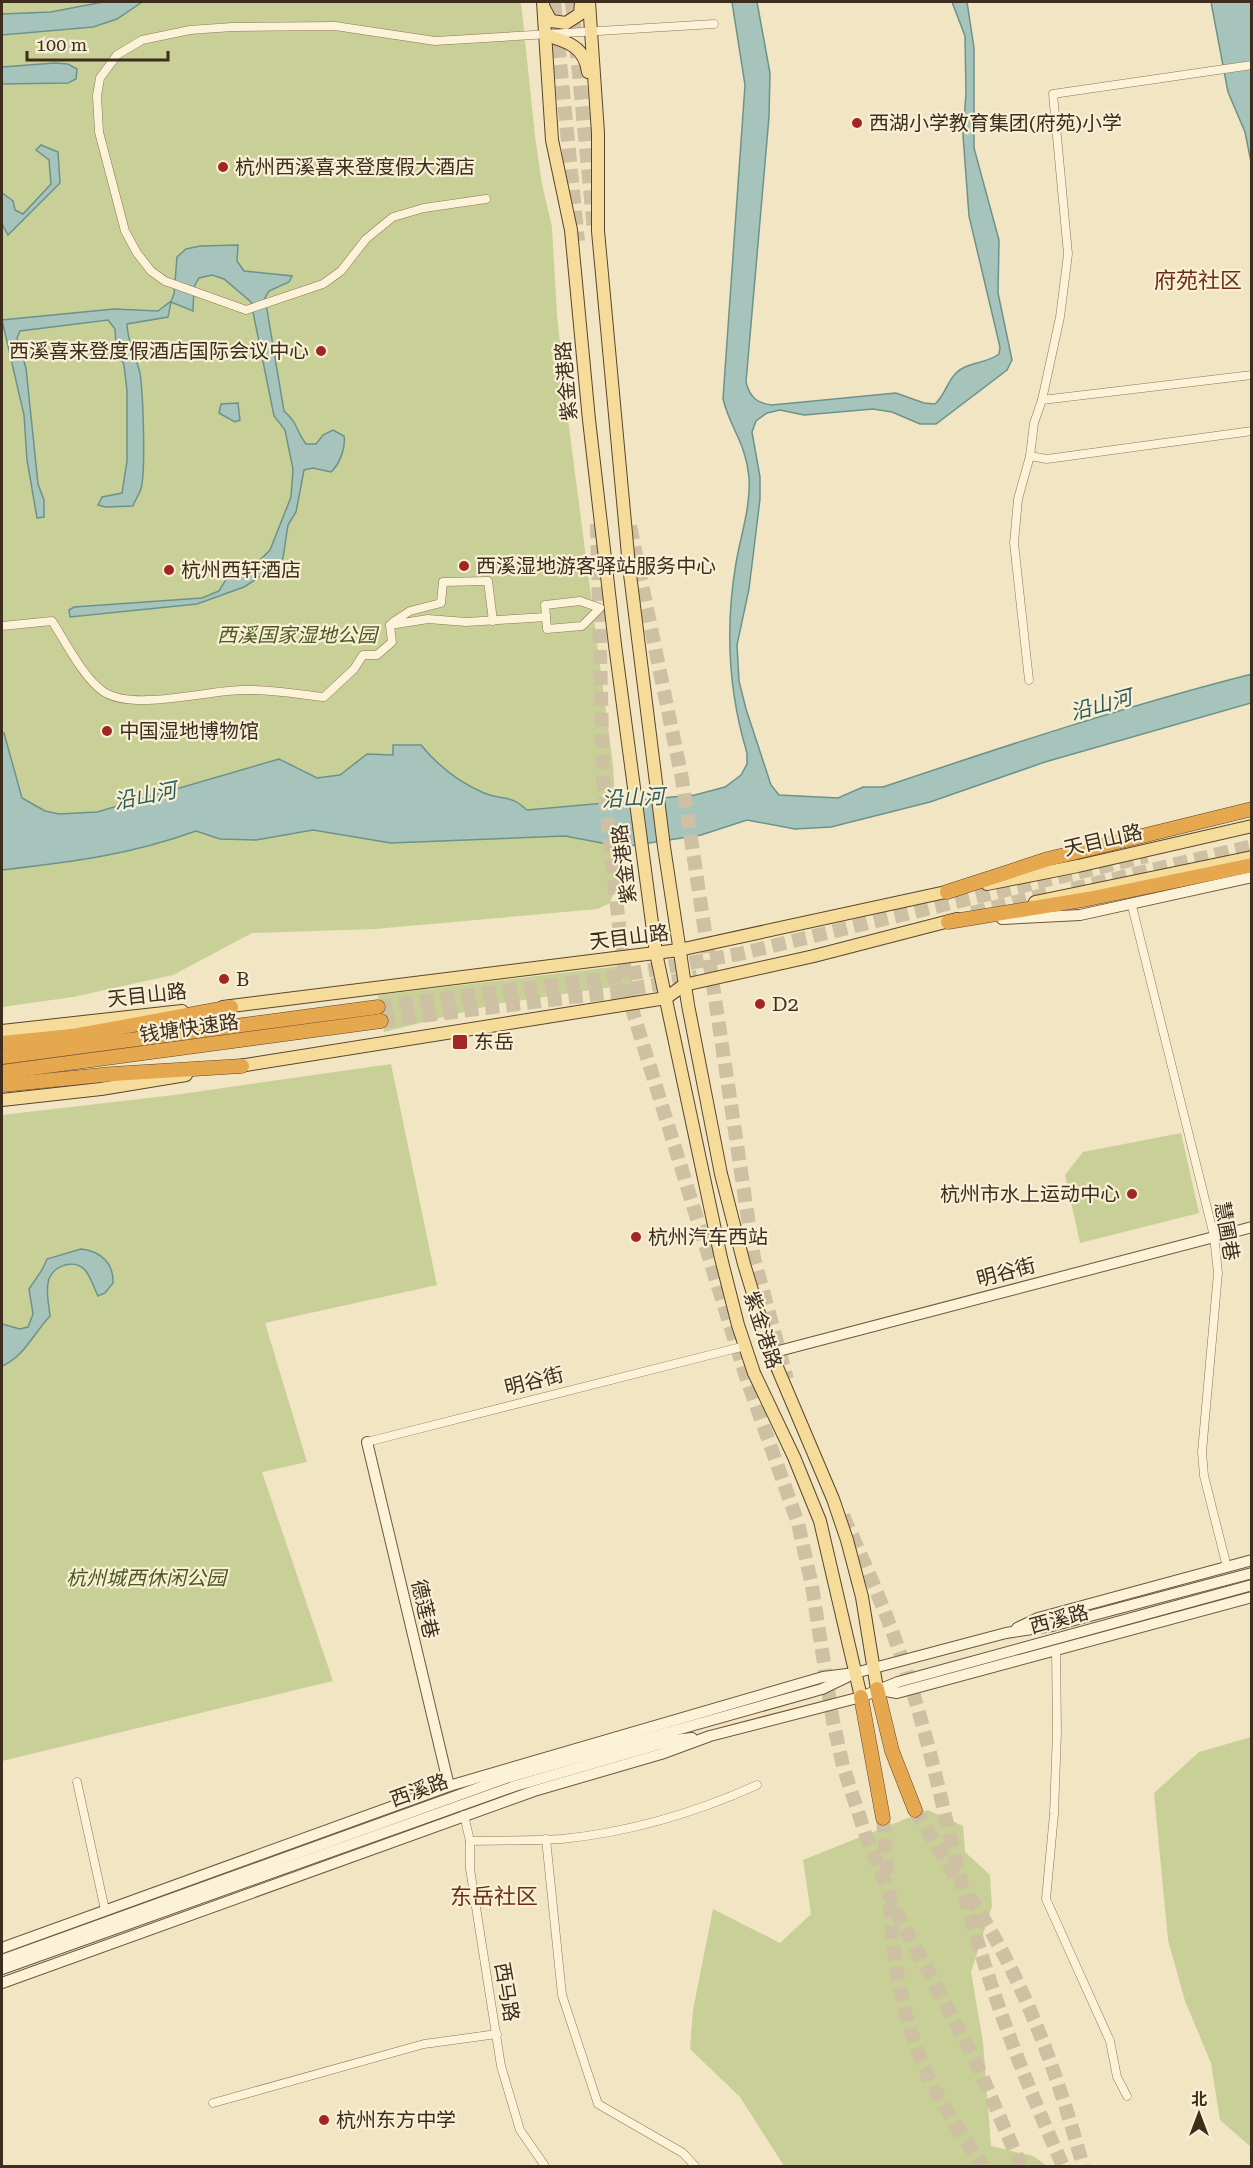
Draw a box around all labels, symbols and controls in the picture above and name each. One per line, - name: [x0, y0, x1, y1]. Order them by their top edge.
- scale bar: [27, 24, 168, 62]
- text: 100 m: [36, 34, 87, 55]
- place label: 西湖小学教育集团(府苑)小学: [869, 111, 1122, 135]
- marker: 西湖小学教育集团(府苑)小学: [850, 116, 864, 130]
- place label: 杭州西溪喜来登度假大酒店: [235, 155, 475, 179]
- marker: 杭州西溪喜来登度假大酒店: [216, 160, 230, 174]
- district label: 府苑社区: [1154, 268, 1242, 293]
- place label: 西溪喜来登度假酒店国际会议中心: [9, 339, 309, 363]
- street label: 紫金港路: [551, 340, 581, 422]
- marker: 西溪喜来登度假酒店国际会议中心: [314, 344, 328, 358]
- place label: 西溪湿地游客驿站服务中心: [476, 554, 716, 578]
- place label: 杭州西轩酒店: [181, 558, 301, 582]
- marker: 西溪湿地游客驿站服务中心: [457, 559, 471, 573]
- marker: 杭州西轩酒店: [162, 563, 176, 577]
- park label: 西溪国家湿地公园: [217, 623, 380, 647]
- water label: 沿山河: [1067, 684, 1138, 725]
- place label: 中国湿地博物馆: [119, 719, 259, 743]
- marker: 中国湿地博物馆: [100, 724, 114, 738]
- water label: 沿山河: [112, 777, 182, 814]
- water label: 沿山河: [601, 784, 669, 812]
- street label: 天目山路: [1061, 819, 1145, 861]
- street label: 紫金港路: [607, 823, 641, 905]
- street label: 天目山路: [588, 920, 670, 954]
- place label: B: [236, 967, 249, 991]
- marker: B: [217, 972, 231, 986]
- street label: 天目山路: [106, 979, 188, 1011]
- place label: D2: [772, 992, 799, 1016]
- marker: D2: [753, 997, 767, 1011]
- street label: 钱塘快速路: [138, 1009, 240, 1047]
- place label: 东岳: [474, 1030, 514, 1054]
- marker: 东岳: [451, 1033, 469, 1051]
- place label: 杭州市水上运动中心: [940, 1182, 1120, 1206]
- marker: 杭州市水上运动中心: [1125, 1187, 1139, 1201]
- street label: 慧圃巷: [1210, 1199, 1244, 1263]
- place label: 杭州汽车西站: [648, 1225, 768, 1249]
- marker: 杭州汽车西站: [629, 1230, 643, 1244]
- street label: 明谷街: [974, 1253, 1038, 1291]
- street label: 紫金港路: [739, 1288, 787, 1372]
- street label: 明谷街: [502, 1362, 566, 1400]
- park label: 杭州城西休闲公园: [66, 1566, 229, 1590]
- street label: 德莲巷: [407, 1577, 443, 1641]
- street label: 西溪路: [1027, 1600, 1091, 1638]
- street label: 西溪路: [387, 1768, 451, 1812]
- district label: 东岳社区: [450, 1884, 538, 1909]
- street label: 西马路: [490, 1960, 524, 2024]
- north arrow: [1169, 2084, 1229, 2144]
- text: 北: [1191, 2090, 1207, 2109]
- place label: 杭州东方中学: [336, 2108, 456, 2132]
- marker: 杭州东方中学: [317, 2113, 331, 2127]

